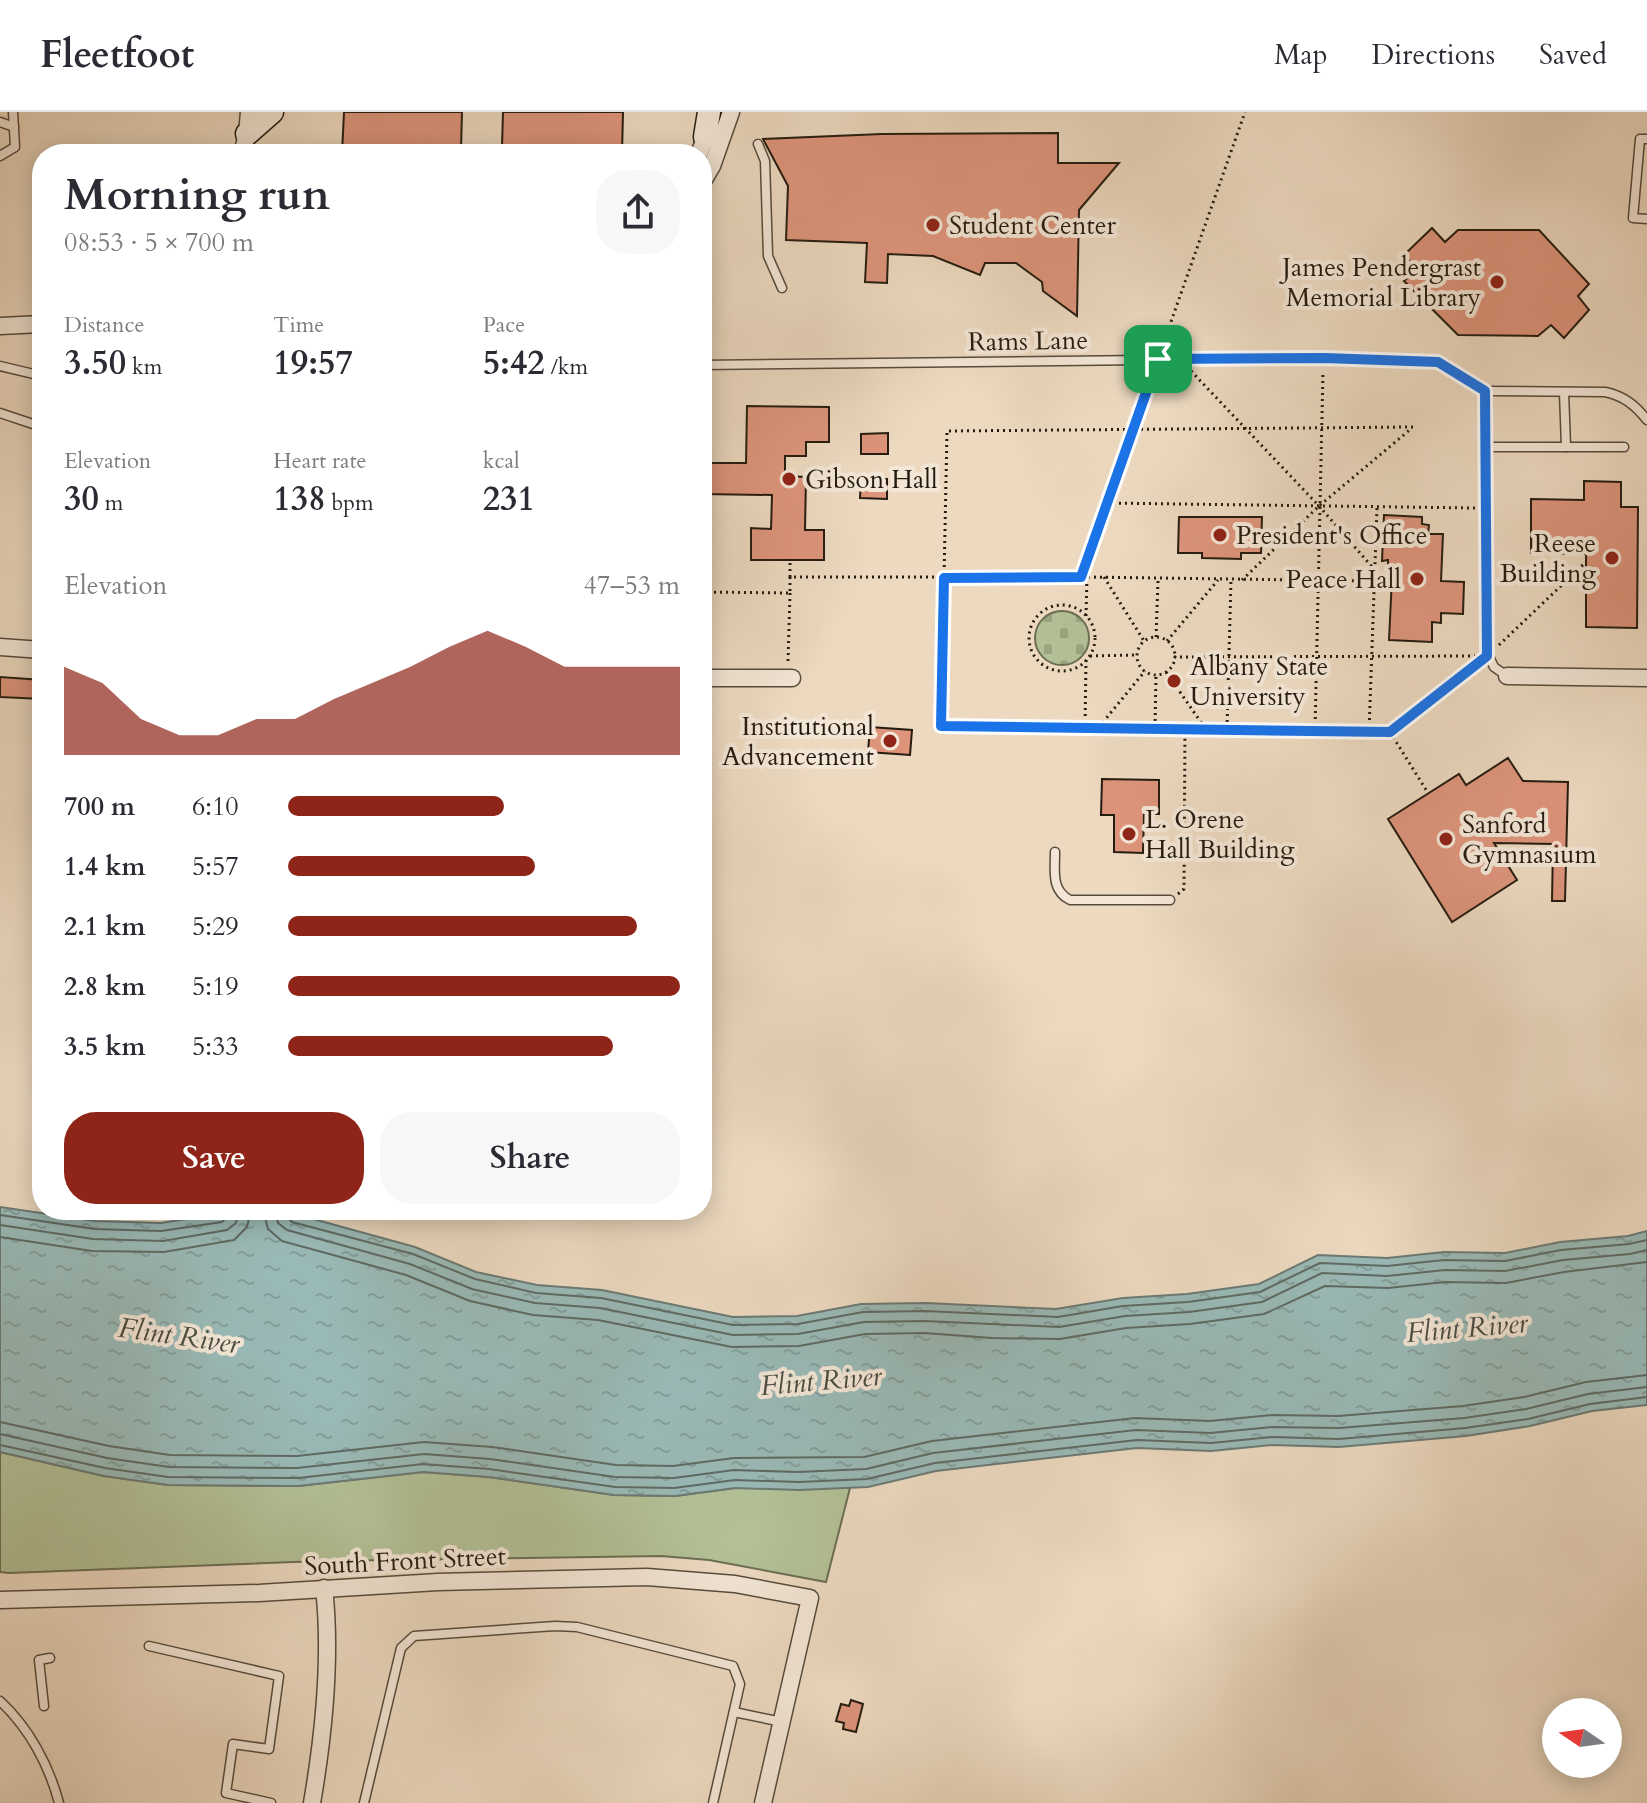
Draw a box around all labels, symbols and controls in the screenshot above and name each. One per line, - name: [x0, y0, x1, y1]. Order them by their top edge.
- text: Fleetfoot: [40, 29, 194, 81]
- text: Map: [1274, 36, 1328, 74]
- text: Directions: [1372, 36, 1495, 74]
- text: Saved: [1539, 36, 1607, 74]
- text: Morning run: [64, 165, 330, 225]
- button: share: [596, 170, 680, 254]
- place label: Student Center: [949, 208, 1117, 243]
- marker: Student Center: [924, 216, 942, 234]
- text: 08:53 · 5 × 700 m: [64, 225, 254, 260]
- place label: James Pendergrast Memorial Library: [1278, 250, 1481, 315]
- marker: James Pendergrast Memorial Library: [1488, 273, 1506, 291]
- text: Distance: [64, 310, 144, 340]
- text: Time: [273, 310, 324, 340]
- text: Pace: [483, 310, 525, 340]
- street label: Rams Lane: [967, 322, 1089, 360]
- pin: [1124, 325, 1192, 393]
- icon: arrive: [1136, 337, 1180, 381]
- text: 3.50: [64, 340, 126, 386]
- text: 19:57: [273, 340, 353, 386]
- text: 5:42: [483, 340, 545, 386]
- text: km: [126, 352, 162, 382]
- text: /km: [545, 352, 588, 382]
- text: Elevation: [64, 446, 151, 476]
- text: Heart rate: [273, 446, 367, 476]
- text: kcal: [483, 446, 520, 476]
- place label: Gibson Hall: [805, 462, 938, 497]
- marker: Gibson Hall: [780, 470, 798, 488]
- text: 30: [64, 476, 99, 522]
- text: 138: [273, 476, 326, 522]
- text: 231: [483, 476, 535, 522]
- text: m: [99, 488, 123, 518]
- text: bpm: [326, 488, 374, 518]
- place label: President's Office: [1236, 518, 1427, 553]
- marker: President's Office: [1211, 526, 1229, 544]
- place label: Reese Building: [1500, 526, 1596, 591]
- marker: Reese Building: [1603, 549, 1621, 567]
- place label: Peace Hall: [1286, 562, 1401, 597]
- text: Elevation: [64, 568, 167, 603]
- text: 47–53 m: [583, 568, 680, 603]
- marker: Peace Hall: [1408, 570, 1426, 588]
- place label: Albany State University: [1190, 649, 1328, 714]
- marker: Albany State University: [1165, 672, 1183, 690]
- place label: Institutional Advancement: [722, 709, 874, 774]
- marker: Institutional Advancement: [881, 732, 899, 750]
- text: 700 m: [64, 789, 135, 824]
- text: 6:10: [192, 789, 239, 824]
- place label: L. Orene Hall Building: [1145, 802, 1295, 867]
- place label: Sanford Gymnasium: [1462, 807, 1597, 872]
- marker: L. Orene Hall Building: [1120, 825, 1138, 843]
- marker: Sanford Gymnasium: [1437, 830, 1455, 848]
- text: 1.4 km: [64, 849, 145, 884]
- text: 5:57: [192, 849, 239, 884]
- text: 2.1 km: [64, 909, 145, 944]
- text: 5:29: [192, 909, 239, 944]
- text: 2.8 km: [64, 969, 145, 1004]
- text: 5:19: [192, 969, 239, 1004]
- text: 3.5 km: [64, 1029, 145, 1064]
- text: 5:33: [192, 1029, 239, 1064]
- button: Save: [64, 1112, 364, 1204]
- button: Share: [380, 1112, 680, 1204]
- water label: Flint River: [1405, 1304, 1530, 1352]
- water label: Flint River: [116, 1309, 243, 1363]
- water label: Flint River: [759, 1357, 884, 1405]
- street label: South Front Street: [303, 1538, 507, 1584]
- north arrow: [1542, 1698, 1622, 1778]
- map controls: [1542, 1698, 1622, 1778]

